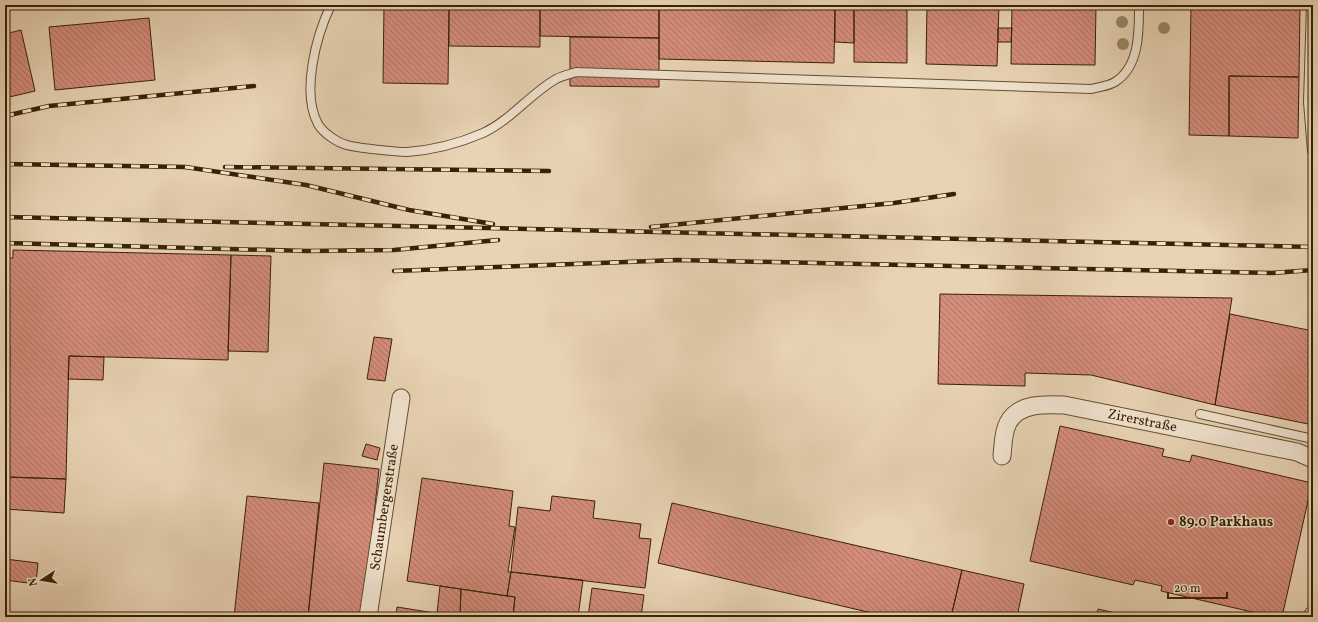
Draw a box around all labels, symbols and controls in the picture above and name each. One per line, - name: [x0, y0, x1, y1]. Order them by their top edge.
- street label: Zirerstraße: [1106, 405, 1179, 437]
- street label: Schaumbergerstraße: [366, 442, 404, 572]
- place label: 89.0 Parkhaus: [1179, 513, 1273, 532]
- marker: 89.0 Parkhaus: [1166, 517, 1176, 527]
- north arrow: [22, 560, 62, 600]
- scale bar: [1168, 574, 1227, 600]
- text: N: [26, 576, 42, 587]
- text: 20 m: [1174, 581, 1201, 597]

